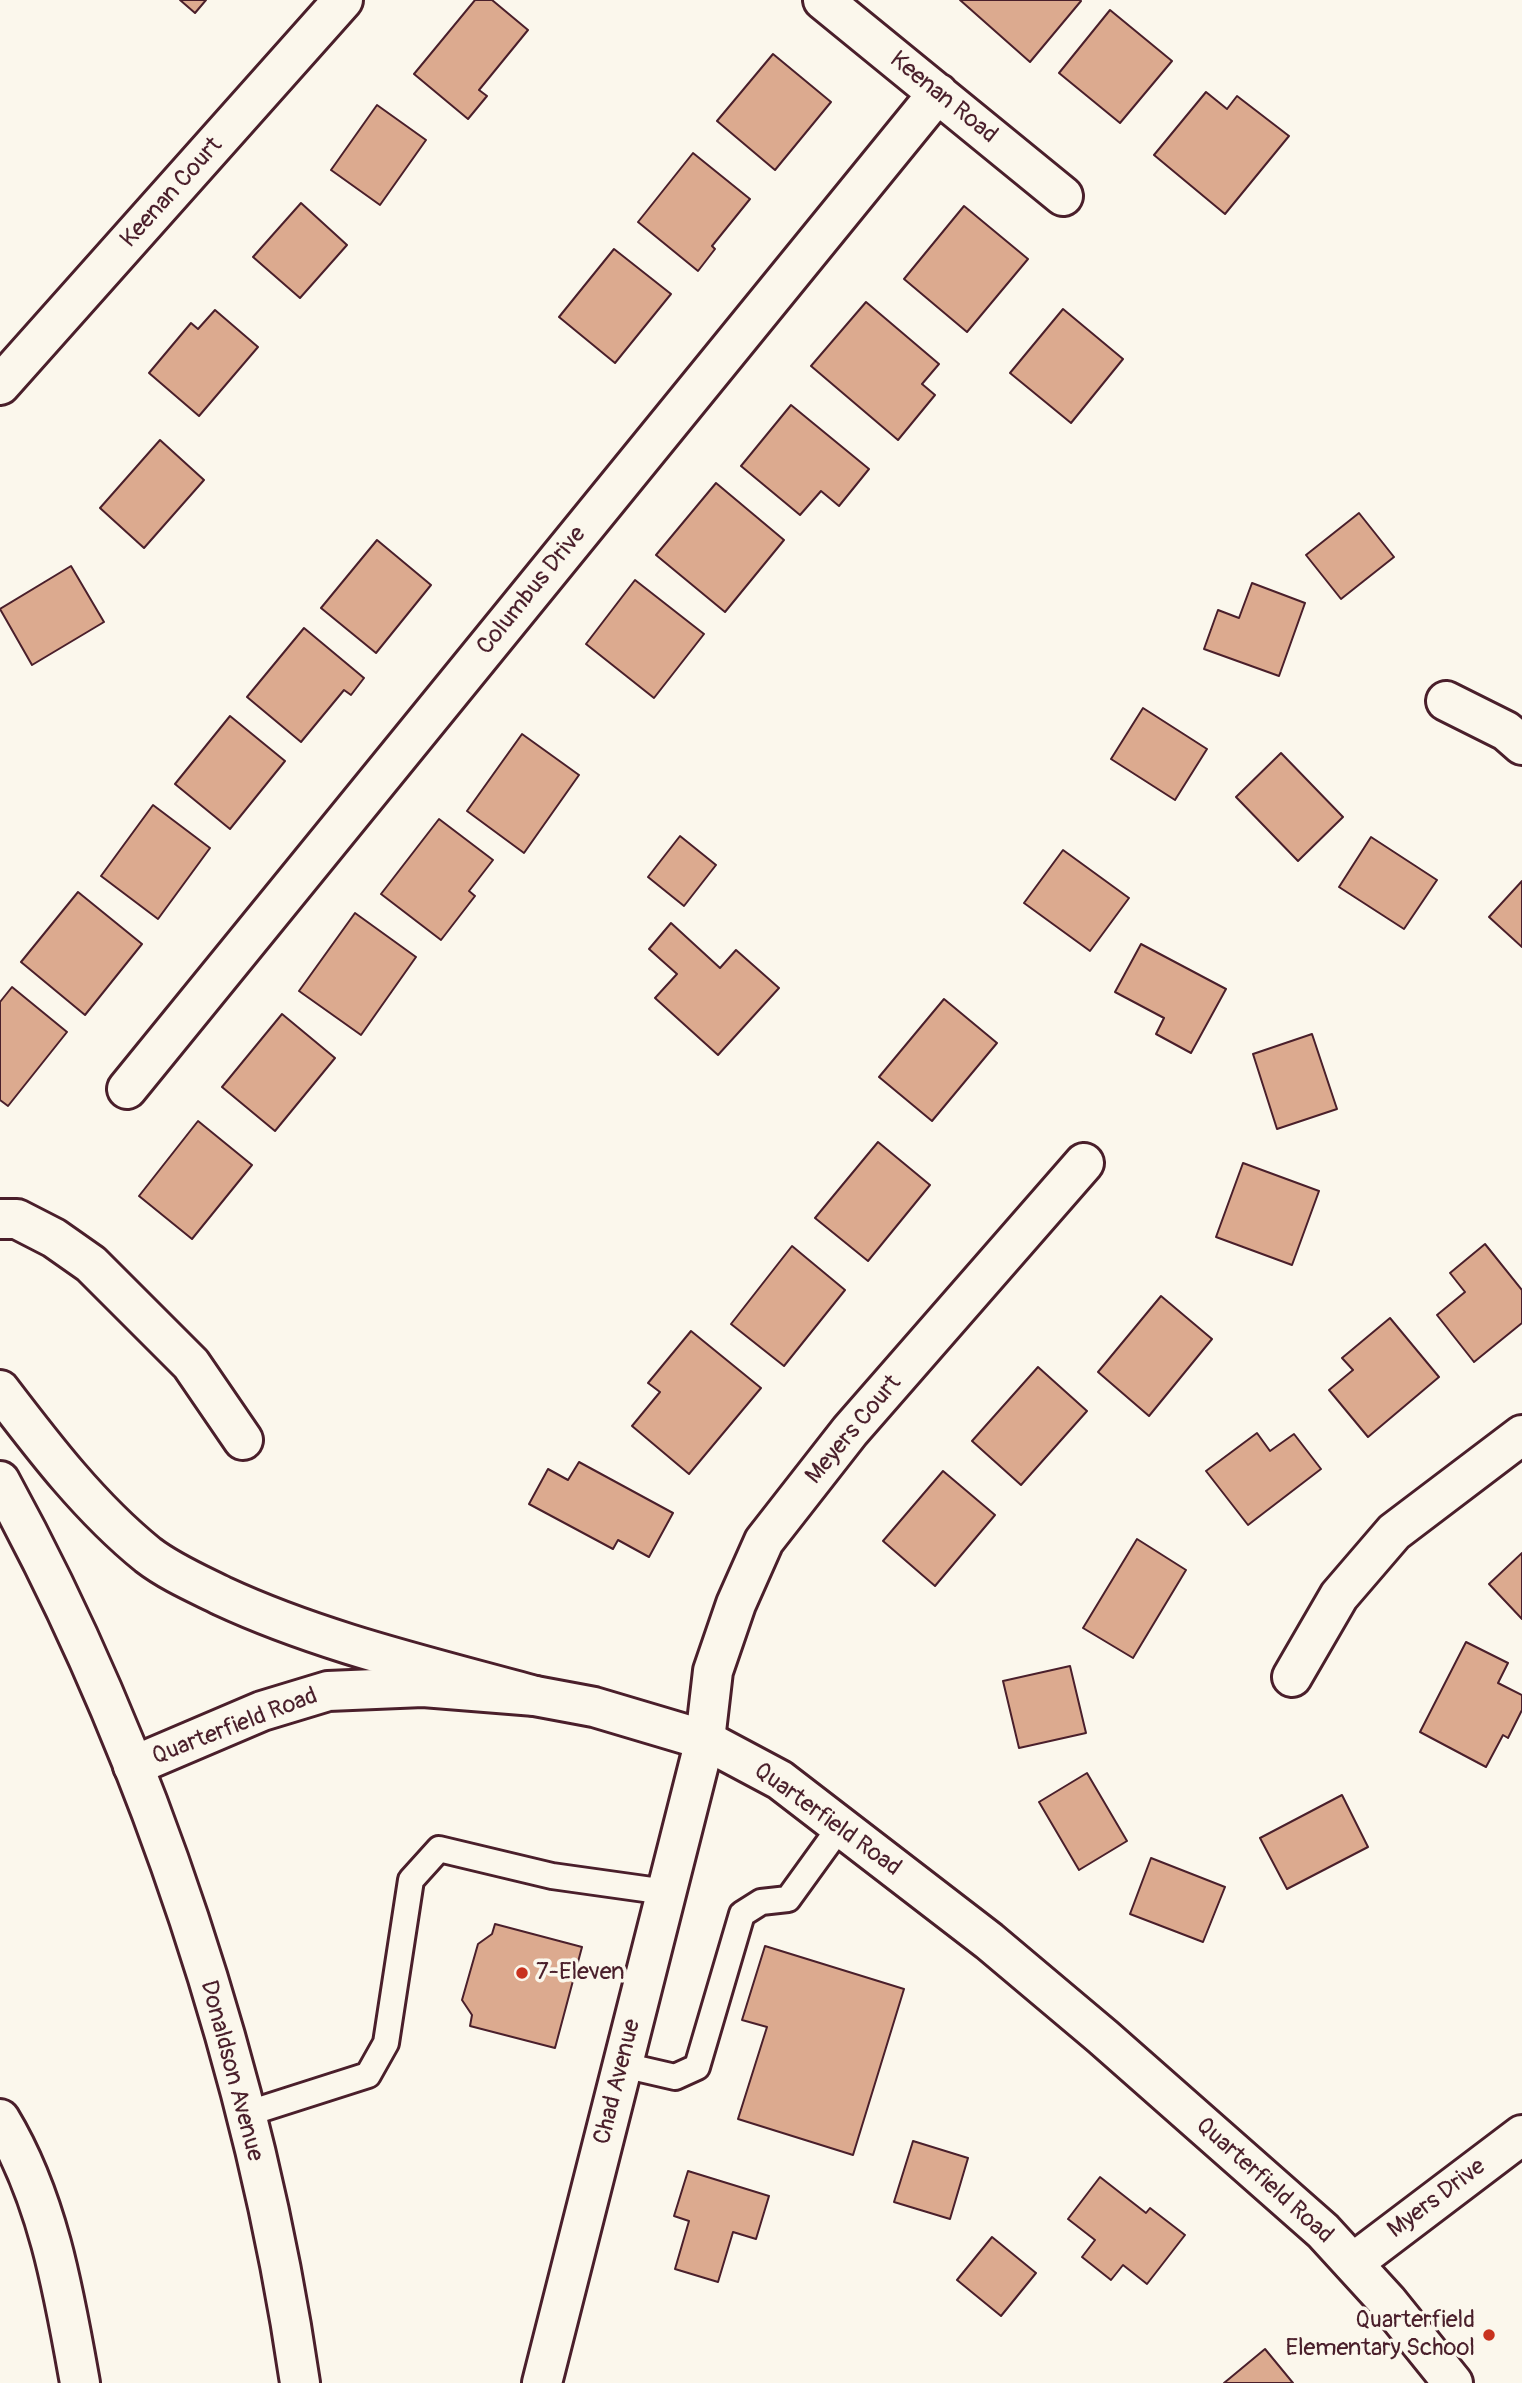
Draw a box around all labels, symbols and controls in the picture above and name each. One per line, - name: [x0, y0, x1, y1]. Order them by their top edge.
- street label: Keenan Road: [883, 46, 1003, 150]
- street label: Keenan Court: [115, 132, 229, 254]
- street label: Columbus Drive: [471, 521, 593, 661]
- street label: Meyers Court: [800, 1370, 908, 1490]
- street label: Quarterfield Road: [148, 1682, 322, 1772]
- street label: Quarterfield Road: [748, 1757, 906, 1883]
- place label: 7-Eleven: [536, 1959, 625, 1987]
- marker: 7-Eleven: [514, 1965, 530, 1981]
- street label: Donaldson Avenue: [193, 1978, 269, 2164]
- street label: Chad Avenue: [589, 2016, 647, 2148]
- street label: Quarterfield Road: [1189, 2112, 1339, 2250]
- street label: Myers Drive: [1382, 2153, 1492, 2245]
- place label: Quarterfield Elementary School: [1285, 2307, 1475, 2363]
- marker: Quarterfield Elementary School: [1481, 2327, 1497, 2343]

